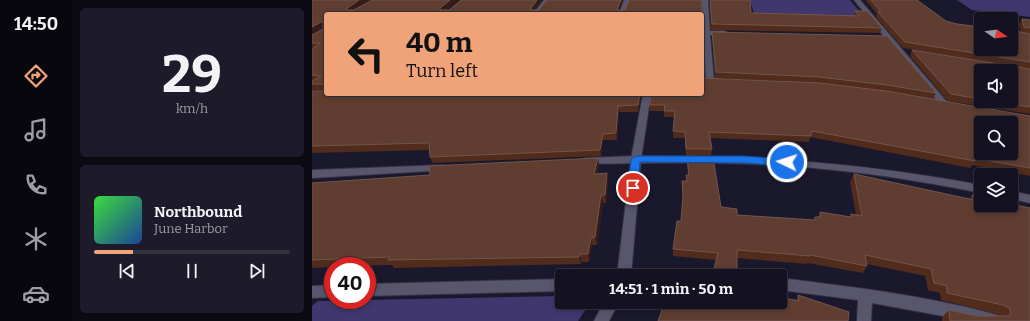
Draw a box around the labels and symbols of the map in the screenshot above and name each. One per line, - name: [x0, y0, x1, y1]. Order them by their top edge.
- north arrow: [974, 12, 1018, 56]
- position arrow: [766, 141, 808, 183]
- pin: [616, 171, 650, 205]
- speed limit sign: 40: [324, 257, 376, 309]

